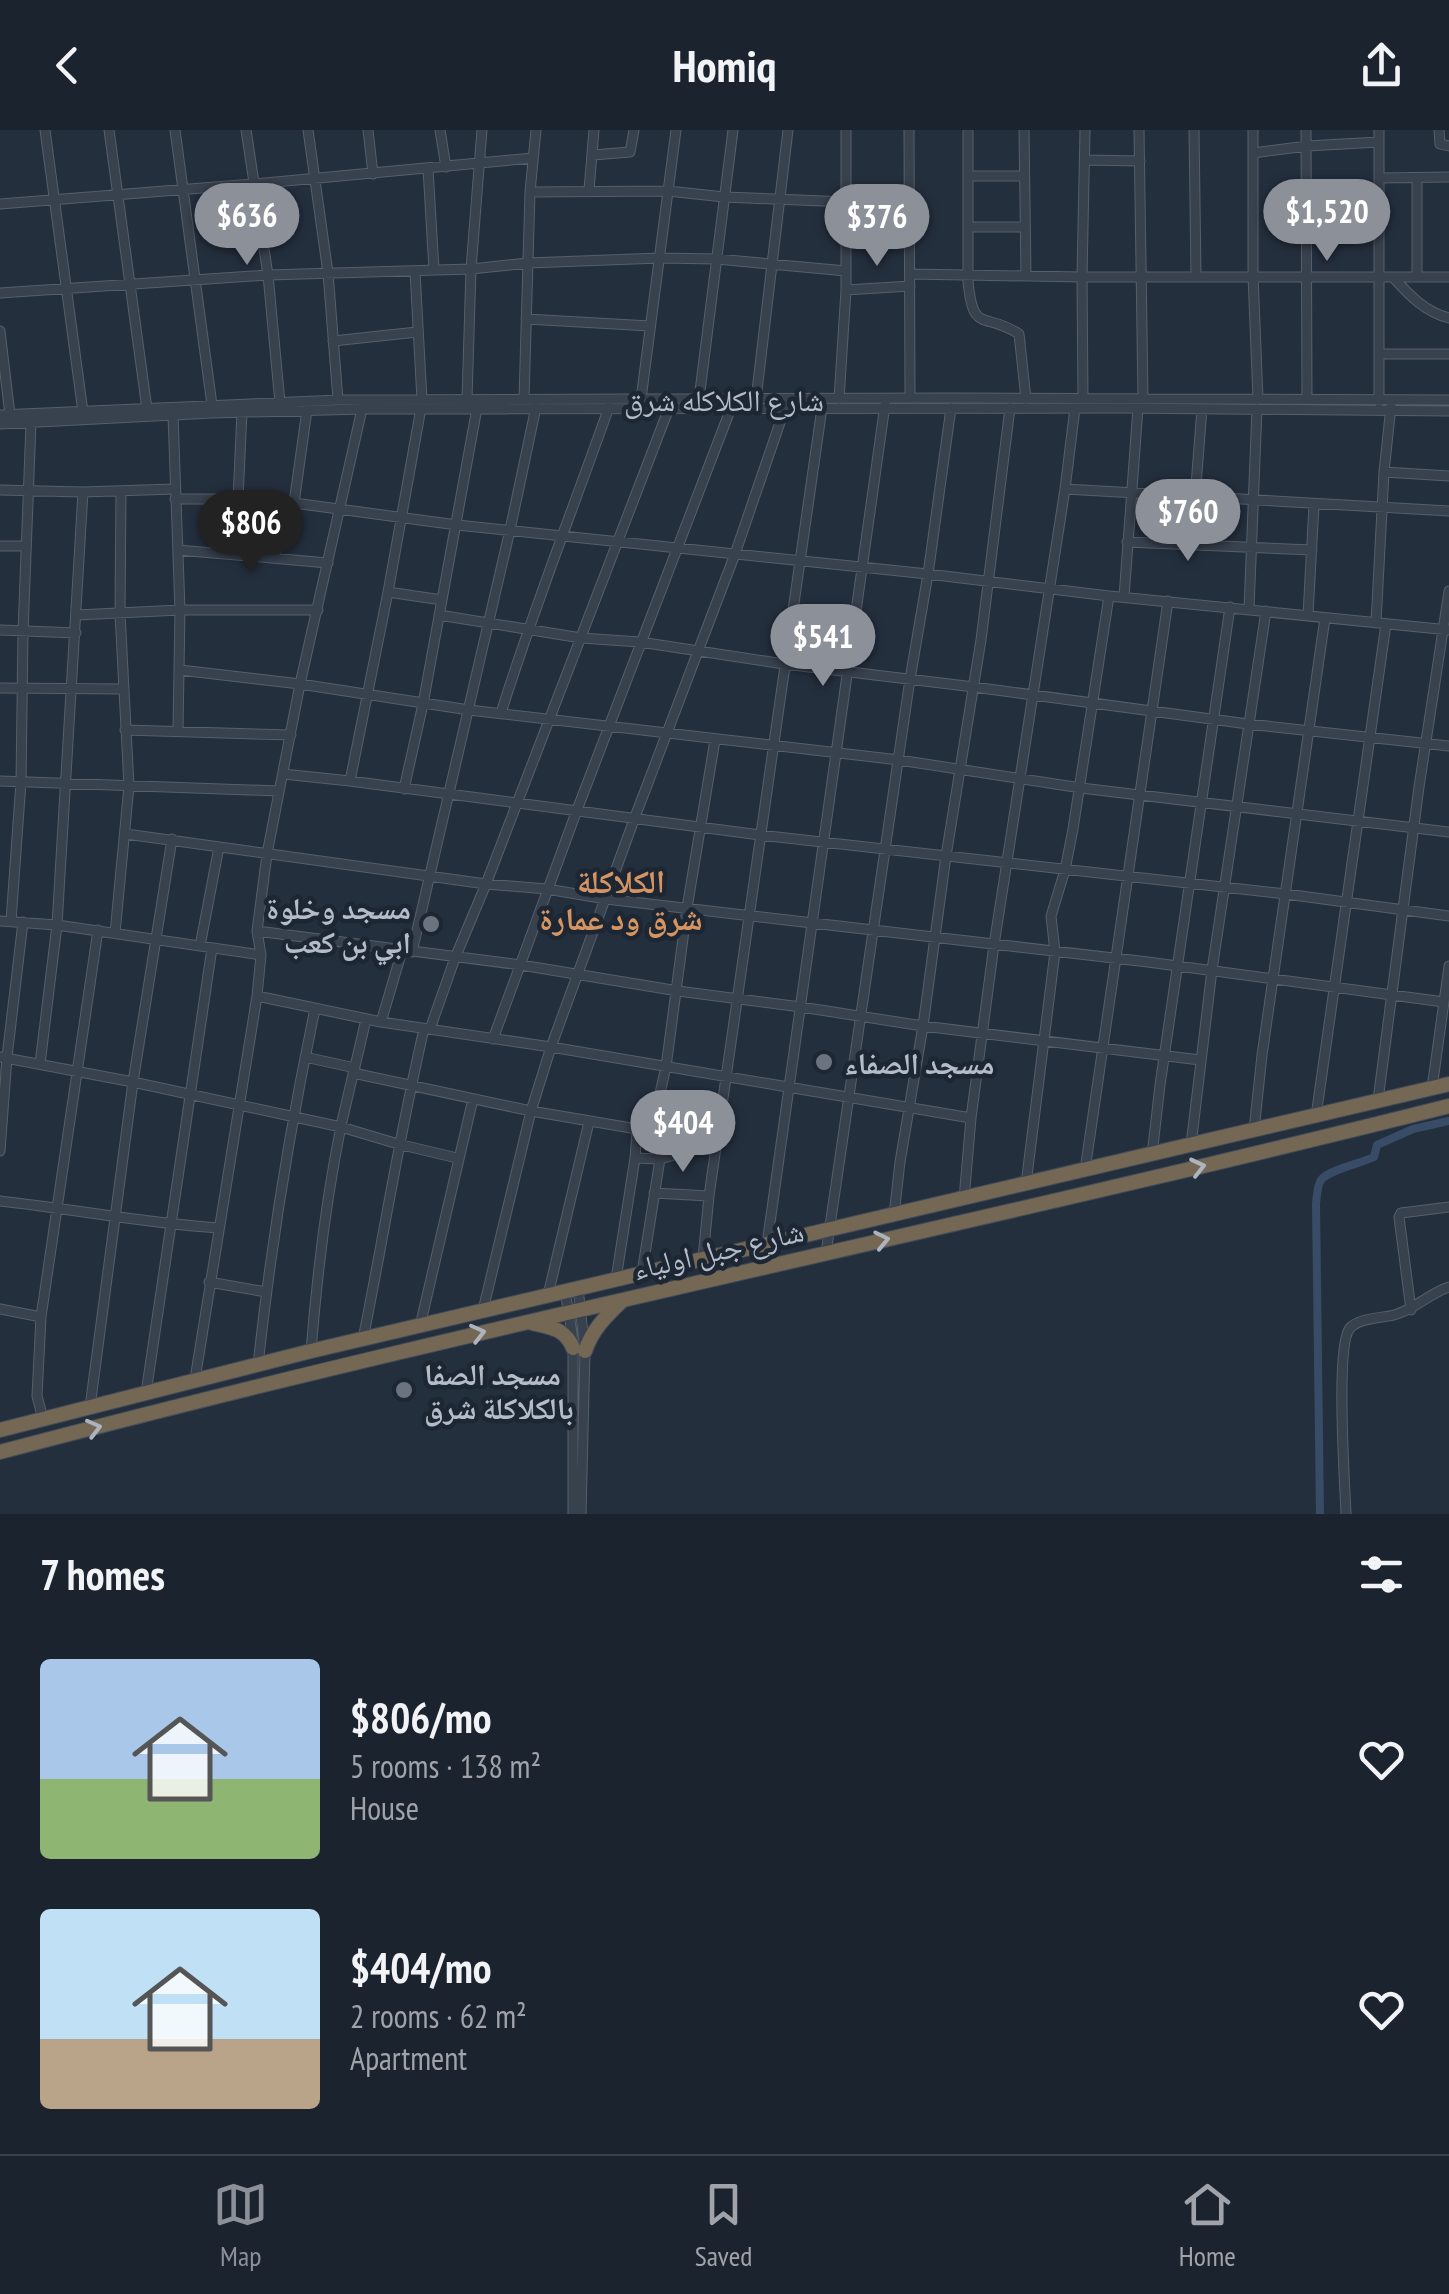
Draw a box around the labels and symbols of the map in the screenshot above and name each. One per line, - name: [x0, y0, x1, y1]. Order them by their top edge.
- pin: $1,520: [1246, 179, 1408, 264]
- pin: $636: [188, 183, 306, 268]
- pin: $376: [818, 184, 936, 269]
- street label: شارع الكلاكله شرق: [624, 380, 824, 420]
- pin: $760: [1129, 479, 1247, 564]
- pin: $806: [192, 490, 310, 575]
- pin: $541: [764, 604, 882, 689]
- district label: الكلاكلة شرق ود عمارة: [539, 860, 703, 939]
- place label: مسجد وخلوة ابي بن كعب: [266, 888, 411, 966]
- marker: مسجد وخلوة ابي بن كعب: [420, 913, 442, 935]
- place label: مسجد الصفاء: [844, 1043, 994, 1082]
- marker: مسجد الصفاء: [813, 1051, 835, 1073]
- pin: $404: [624, 1090, 742, 1175]
- one-way arrow: [1189, 1158, 1206, 1179]
- street label: شارع جبل اولياء: [629, 1210, 808, 1289]
- one-way arrow: [873, 1231, 890, 1252]
- one-way arrow: [469, 1324, 486, 1345]
- place label: مسجد الصفا بالكلاكلة شرق: [424, 1354, 574, 1427]
- marker: مسجد الصفا بالكلاكلة شرق: [393, 1379, 415, 1401]
- one-way arrow: [85, 1418, 102, 1439]

